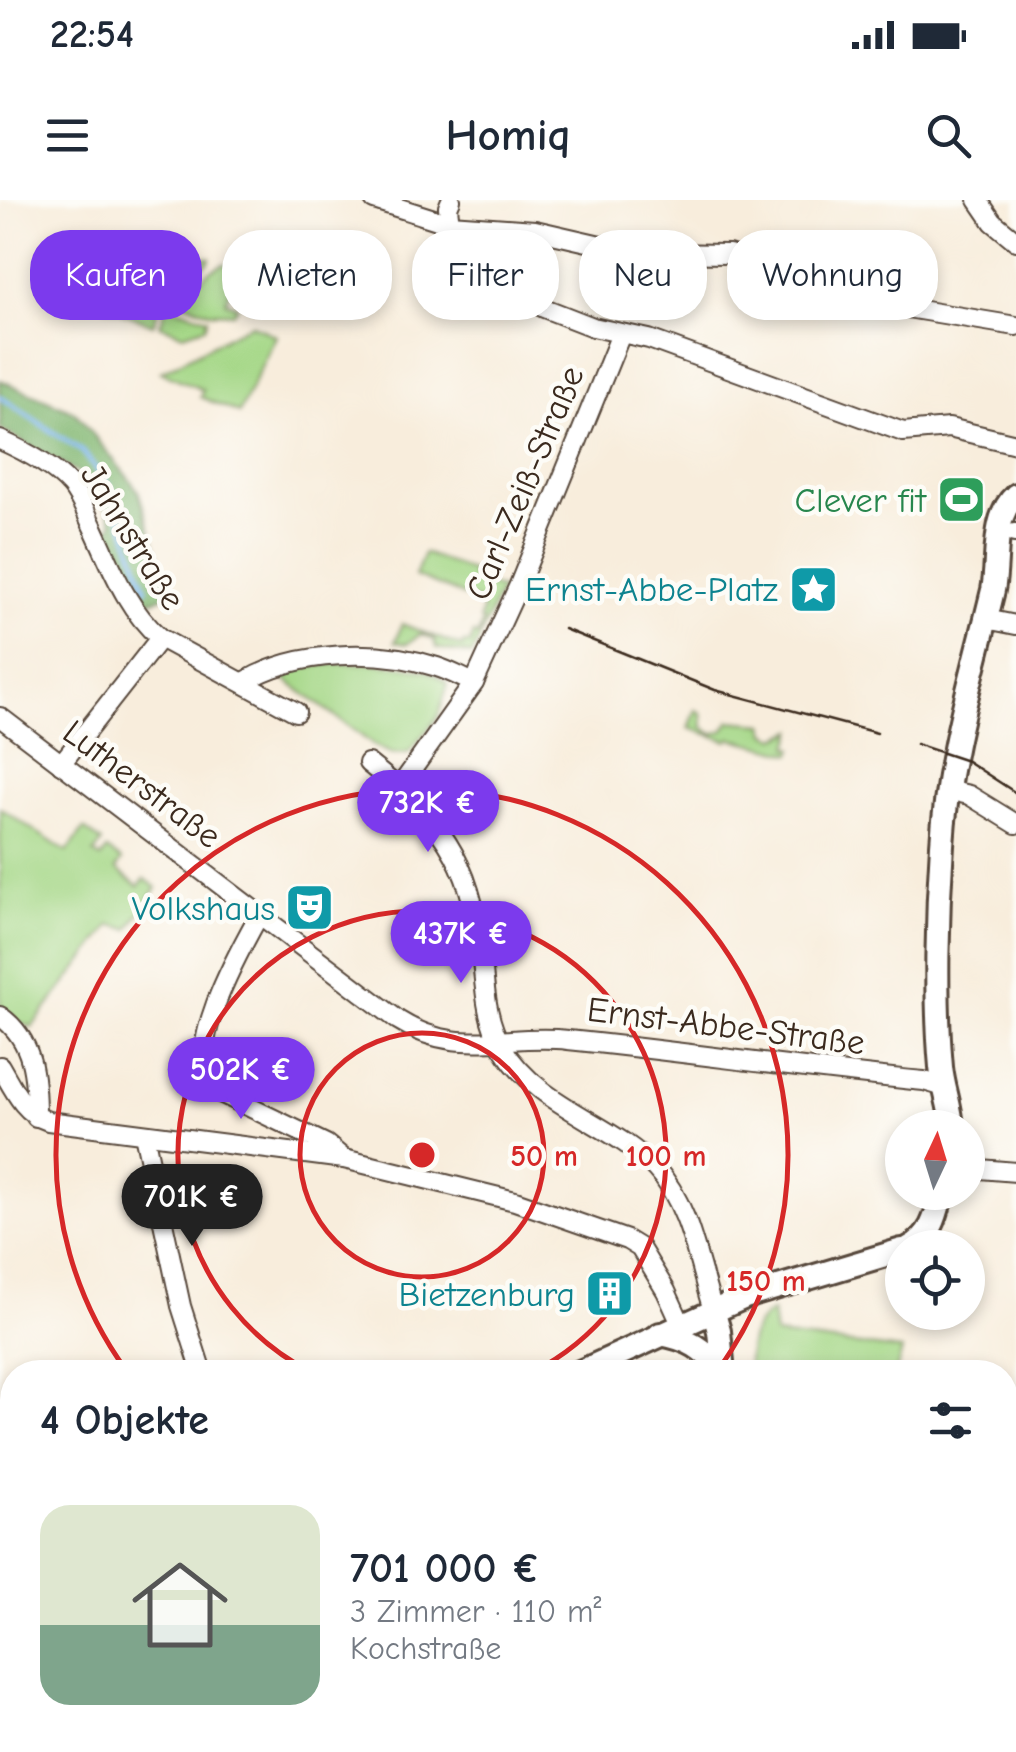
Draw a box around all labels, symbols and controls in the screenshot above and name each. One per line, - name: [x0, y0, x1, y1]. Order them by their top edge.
- text: 22:54: [50, 13, 134, 57]
- icon: menu: [40, 108, 95, 163]
- icon: search: [921, 108, 976, 163]
- text: Homiq: [445, 109, 571, 161]
- chip: Kaufen: [30, 230, 202, 320]
- chip: Mieten: [222, 230, 392, 320]
- chip: Filter: [412, 230, 559, 320]
- chip: Neu: [579, 230, 707, 320]
- chip: Wohnung: [727, 230, 938, 320]
- street label: Carl-Zeiß-Straße: [457, 360, 593, 606]
- street label: Jahnstraße: [72, 457, 194, 617]
- sports icon: Clever fit: [935, 474, 987, 526]
- place label: Clever fit: [795, 480, 927, 521]
- place icon: Ernst-Abbe-Platz: [787, 563, 839, 615]
- place label: Ernst-Abbe-Platz: [525, 569, 778, 610]
- street label: Lutherstraße: [55, 711, 229, 857]
- pin: 732K €: [347, 770, 509, 855]
- text: 732K €: [379, 784, 477, 821]
- theatre icon: Volkshaus: [284, 882, 336, 934]
- place label: Volkshaus: [131, 888, 275, 929]
- pin: 437K €: [380, 901, 542, 986]
- text: 437K €: [413, 915, 509, 952]
- street label: Ernst-Abbe-Straße: [585, 989, 867, 1063]
- pin: 502K €: [160, 1037, 322, 1122]
- text: 502K €: [190, 1051, 292, 1088]
- north arrow: [885, 1110, 985, 1210]
- map controls: [885, 1110, 985, 1330]
- centre of rings: [404, 1137, 440, 1173]
- text: 50 m: [510, 1139, 578, 1174]
- text: 100 m: [626, 1139, 706, 1174]
- pin: 701K €: [111, 1164, 273, 1249]
- text: 701K €: [144, 1178, 240, 1215]
- button: locate: [885, 1230, 985, 1330]
- text: 150 m: [726, 1264, 806, 1299]
- building icon: Bietzenburg: [584, 1268, 636, 1320]
- place label: Bietzenburg: [399, 1274, 575, 1315]
- icon: filters: [923, 1393, 978, 1448]
- text: 4 Objekte: [40, 1396, 209, 1445]
- text: 701 000 €: [350, 1544, 540, 1593]
- icon: home: [120, 1545, 240, 1665]
- text: 3 Zimmer · 110 m²: [350, 1593, 601, 1630]
- text: Kochstraße: [350, 1630, 501, 1667]

